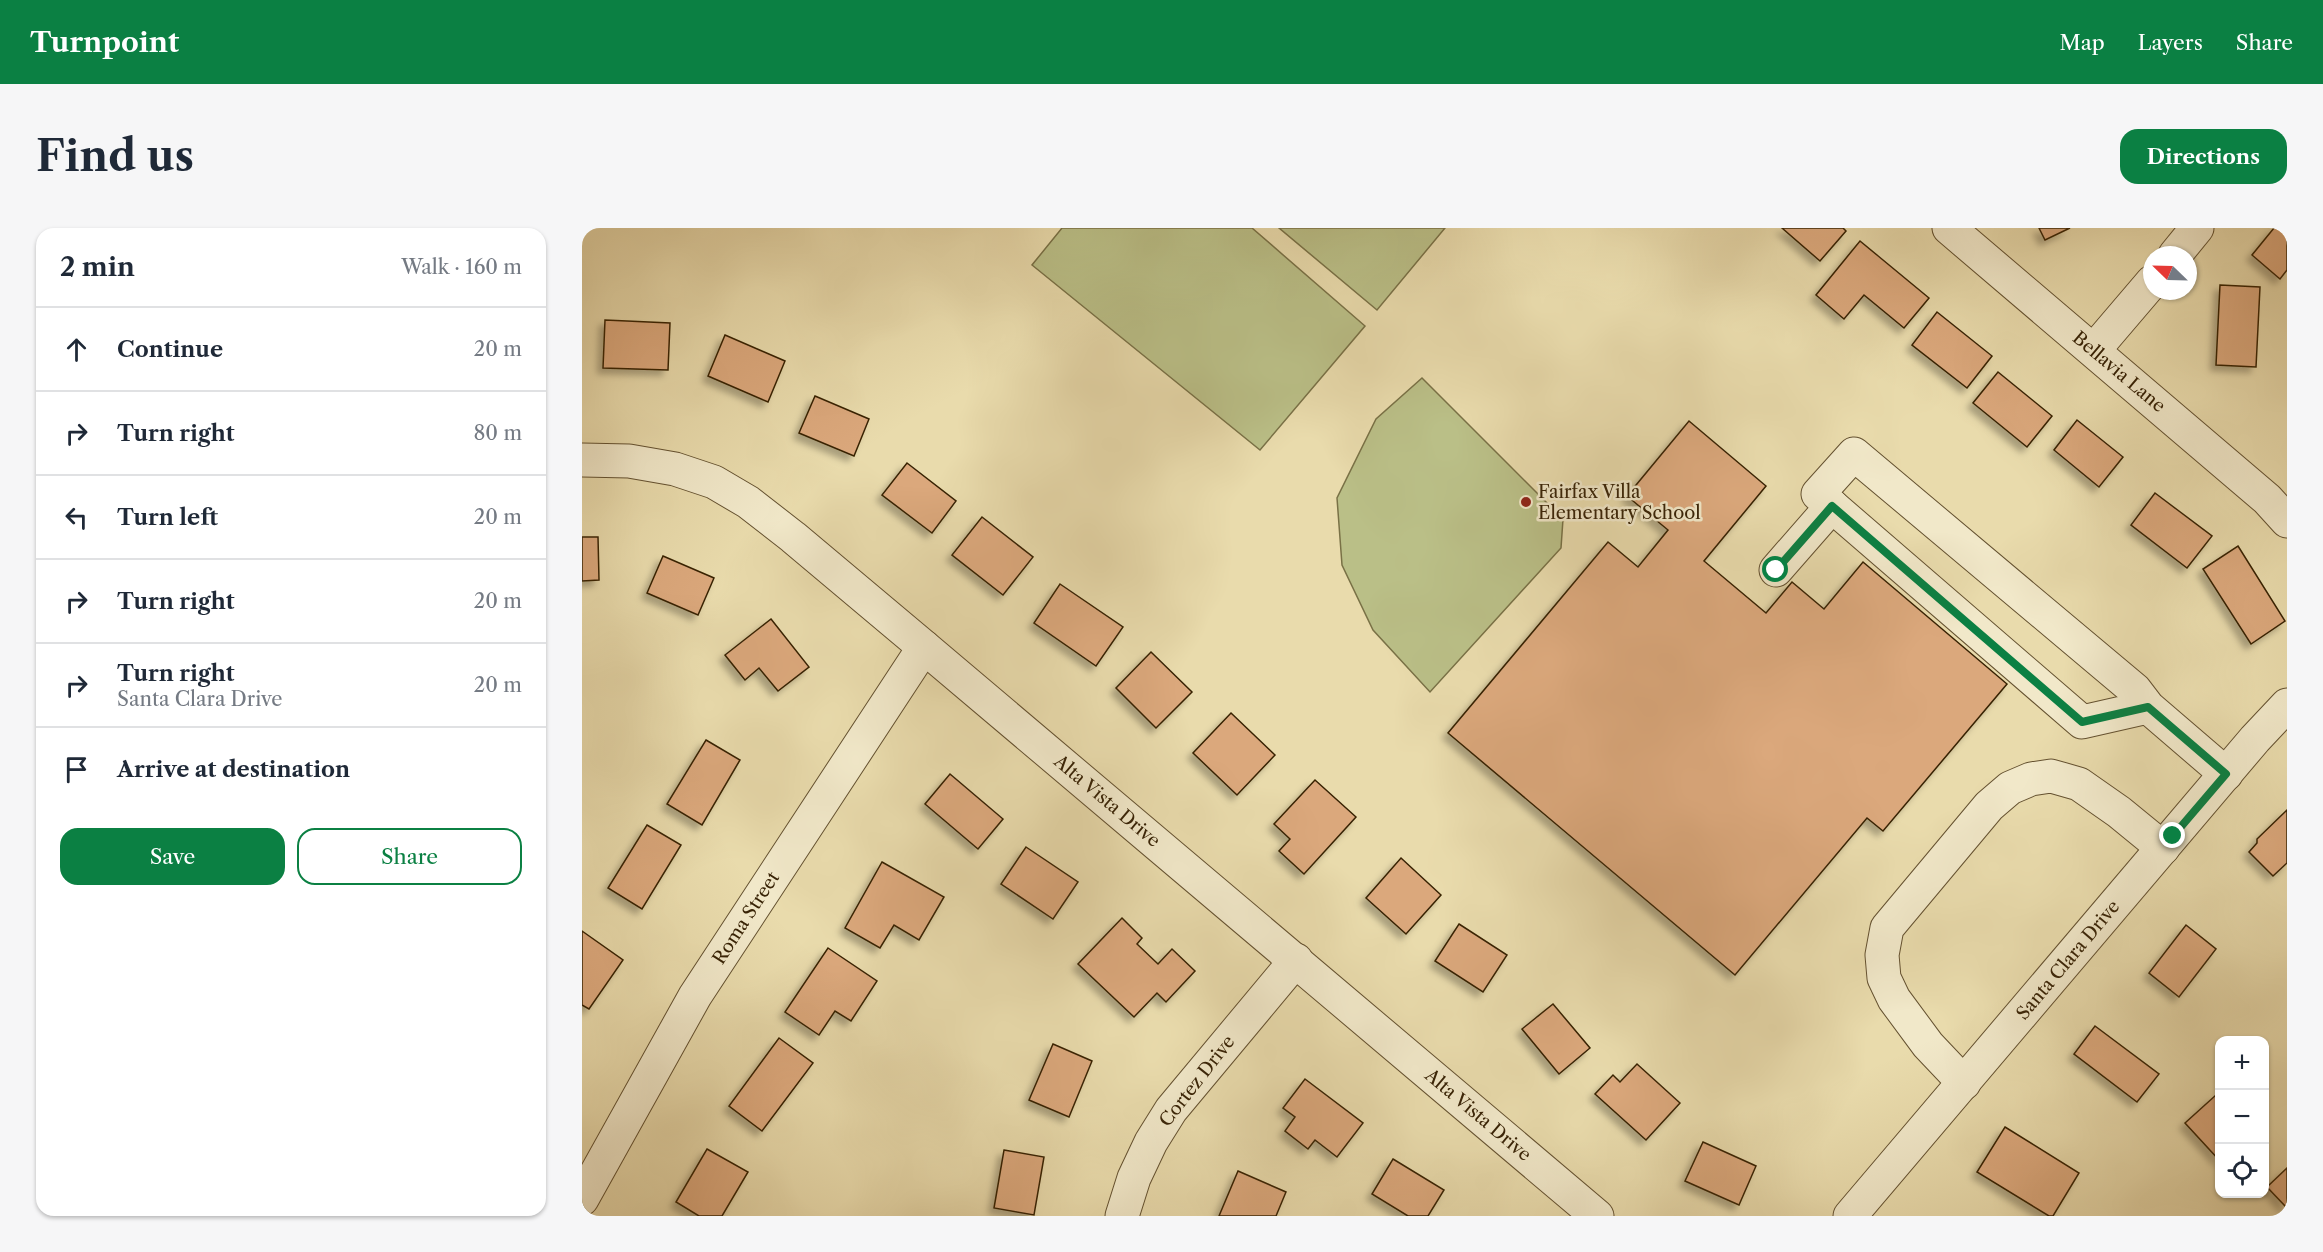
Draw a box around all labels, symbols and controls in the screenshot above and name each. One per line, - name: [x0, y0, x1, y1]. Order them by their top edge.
- text: Turnpoint: [30, 25, 179, 59]
- text: Map: [2060, 30, 2105, 55]
- text: Layers: [2138, 30, 2203, 55]
- text: Share: [2236, 30, 2293, 55]
- button: Directions: [2120, 129, 2287, 184]
- text: Find us: [36, 130, 194, 182]
- north arrow: [2143, 246, 2197, 300]
- text: 2 min: [60, 251, 135, 283]
- text: Walk · 160 m: [401, 255, 522, 279]
- street label: Bellavia Lane: [2068, 327, 2170, 417]
- icon: ahead: [60, 333, 93, 366]
- text: Continue: [117, 336, 223, 363]
- text: 20 m: [474, 337, 522, 361]
- icon: right: [60, 417, 93, 450]
- text: Turn right: [117, 420, 235, 447]
- text: 80 m: [474, 421, 522, 445]
- place label: Fairfax Villa Elementary School: [1538, 481, 1701, 524]
- marker: Fairfax Villa Elementary School: [1519, 495, 1533, 509]
- icon: left: [60, 501, 93, 534]
- text: Turn left: [117, 504, 218, 531]
- text: 20 m: [474, 505, 522, 529]
- route start: [1762, 556, 1788, 582]
- icon: right: [60, 585, 93, 618]
- text: Turn right: [117, 588, 235, 615]
- text: 20 m: [474, 589, 522, 613]
- text: Turn right: [117, 660, 235, 687]
- icon: right: [60, 669, 93, 702]
- text: 20 m: [474, 673, 522, 697]
- text: Santa Clara Drive: [117, 687, 283, 711]
- street label: Alta Vista Drive: [1049, 750, 1165, 852]
- icon: arrive: [60, 753, 93, 786]
- text: Arrive at destination: [117, 756, 350, 783]
- route end: [2159, 822, 2185, 848]
- button: Save: [60, 828, 285, 885]
- button: Share: [297, 828, 522, 885]
- street label: Roma Street: [708, 867, 784, 968]
- street label: Santa Clara Drive: [2012, 896, 2124, 1024]
- street label: Cortez Drive: [1155, 1031, 1239, 1131]
- map controls: [2215, 1036, 2269, 1198]
- button: +: [2215, 1036, 2269, 1090]
- street label: Alta Vista Drive: [1420, 1064, 1536, 1166]
- button: −: [2215, 1090, 2269, 1144]
- button: locate: [2215, 1144, 2269, 1198]

